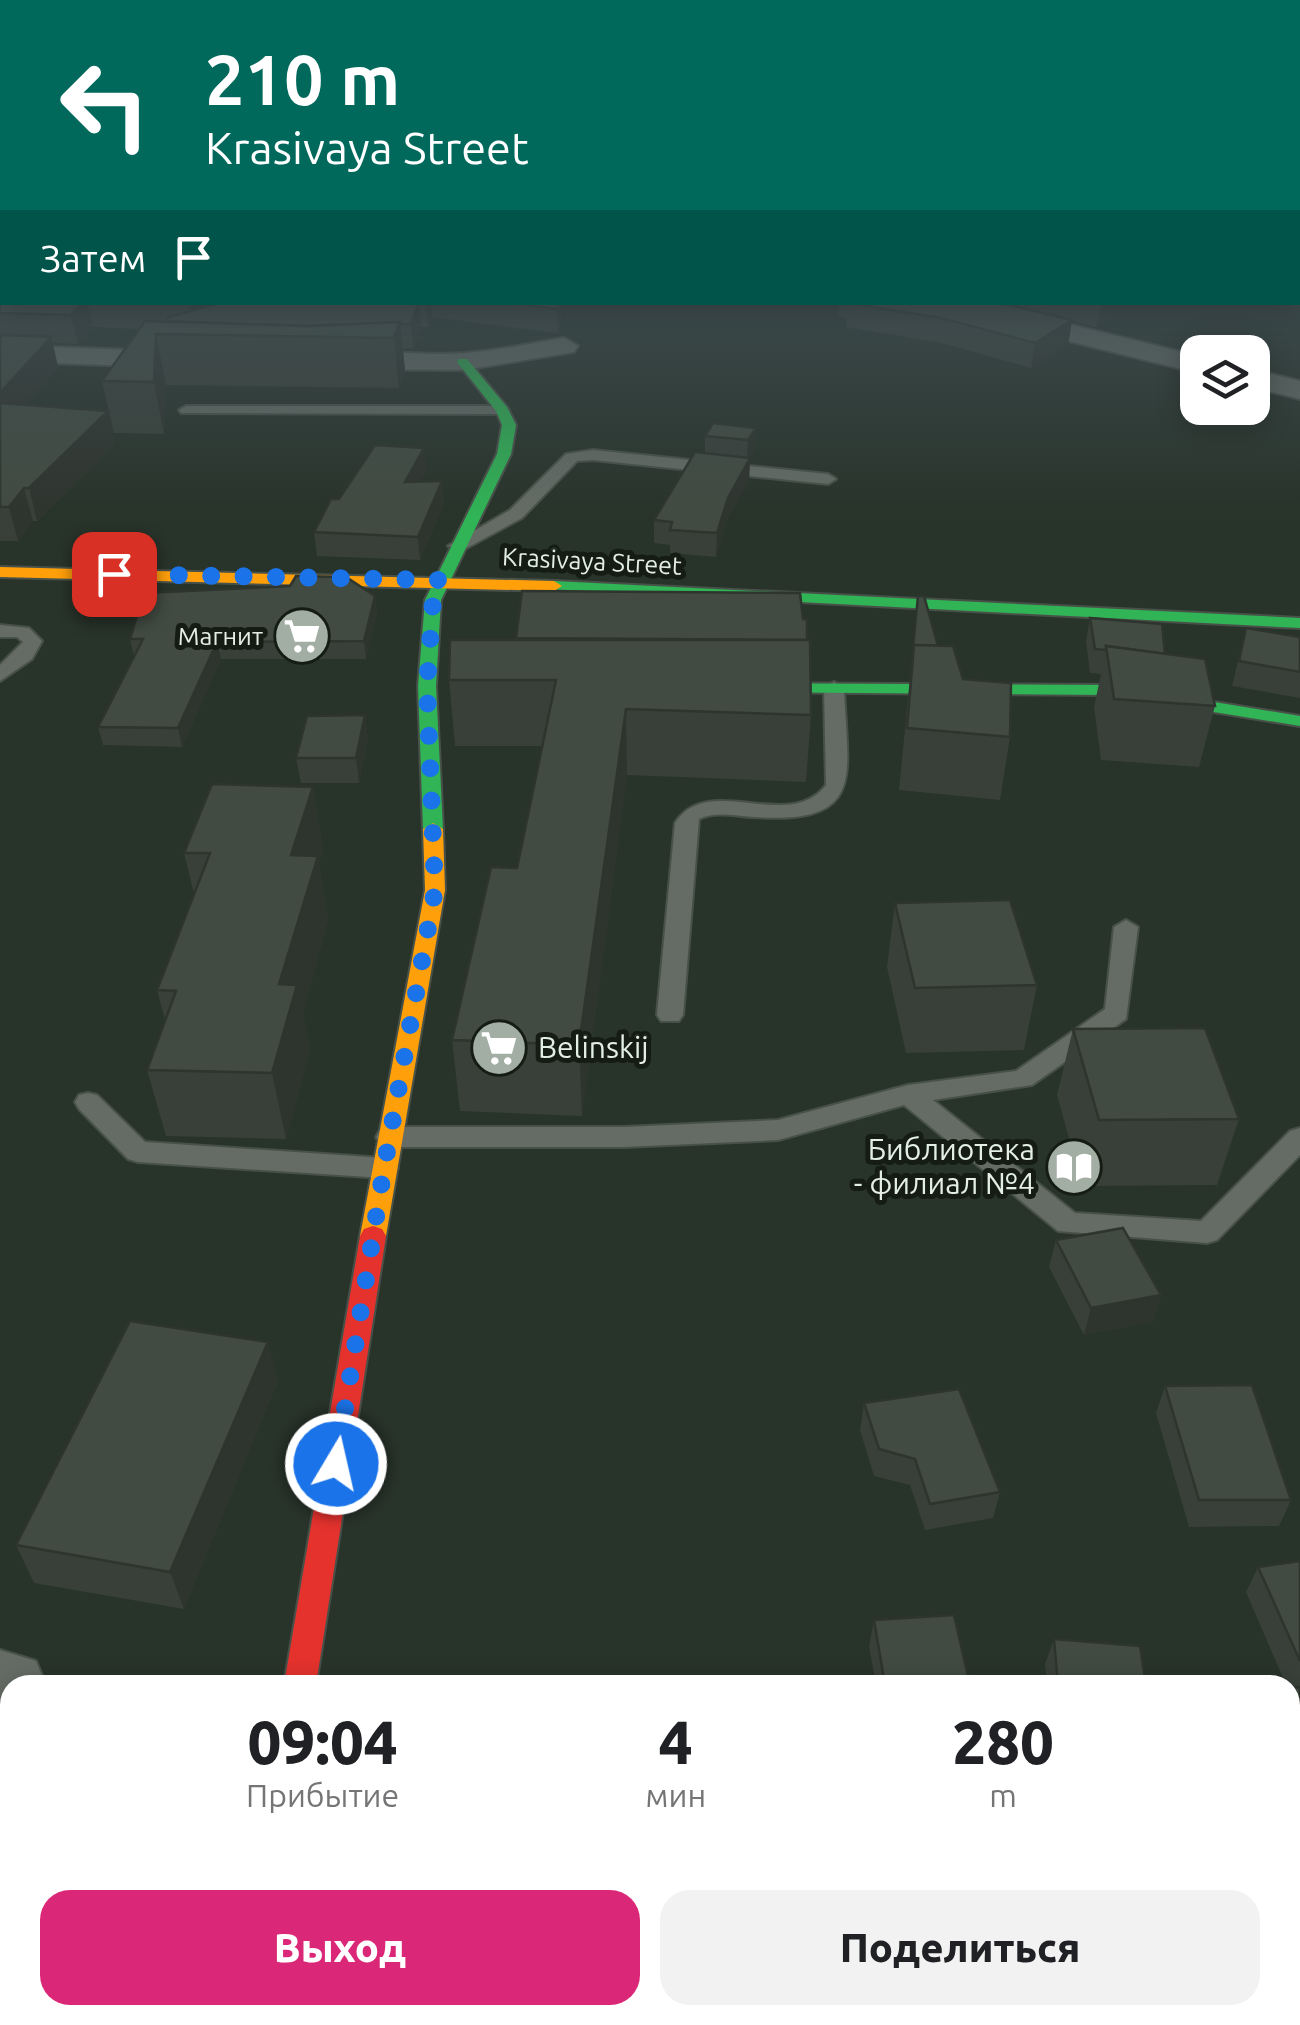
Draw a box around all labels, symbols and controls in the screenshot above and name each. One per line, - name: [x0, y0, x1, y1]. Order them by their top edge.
- icon: left: [40, 40, 170, 170]
- text: 210 m: [205, 40, 400, 118]
- text: Krasivaya Street: [205, 122, 529, 173]
- icon: arrive: [166, 230, 221, 285]
- text: Затем: [40, 237, 146, 279]
- map controls: [1180, 335, 1270, 425]
- button: layers: [1180, 335, 1270, 425]
- pin: [72, 532, 157, 617]
- street label: Krasivaya Street: [501, 542, 683, 580]
- icon: arrive: [87, 547, 142, 602]
- supermarket icon: Магнит: [272, 606, 332, 666]
- place label: Магнит: [178, 622, 263, 650]
- supermarket icon: Belinskij: [469, 1018, 529, 1078]
- place label: Belinskij: [538, 1030, 649, 1064]
- place label: Библиотека - филиал №4: [854, 1132, 1035, 1200]
- library icon: Библиотека - филиал №4: [1044, 1137, 1104, 1197]
- position arrow: [284, 1412, 388, 1516]
- text: 09:04: [248, 1708, 398, 1775]
- text: 4: [659, 1708, 693, 1775]
- text: 280: [952, 1708, 1054, 1775]
- text: Прибытие: [246, 1777, 399, 1813]
- text: мин: [645, 1777, 706, 1813]
- text: m: [989, 1777, 1017, 1813]
- button: Выход: [40, 1890, 640, 2005]
- button: Поделиться: [660, 1890, 1260, 2005]

